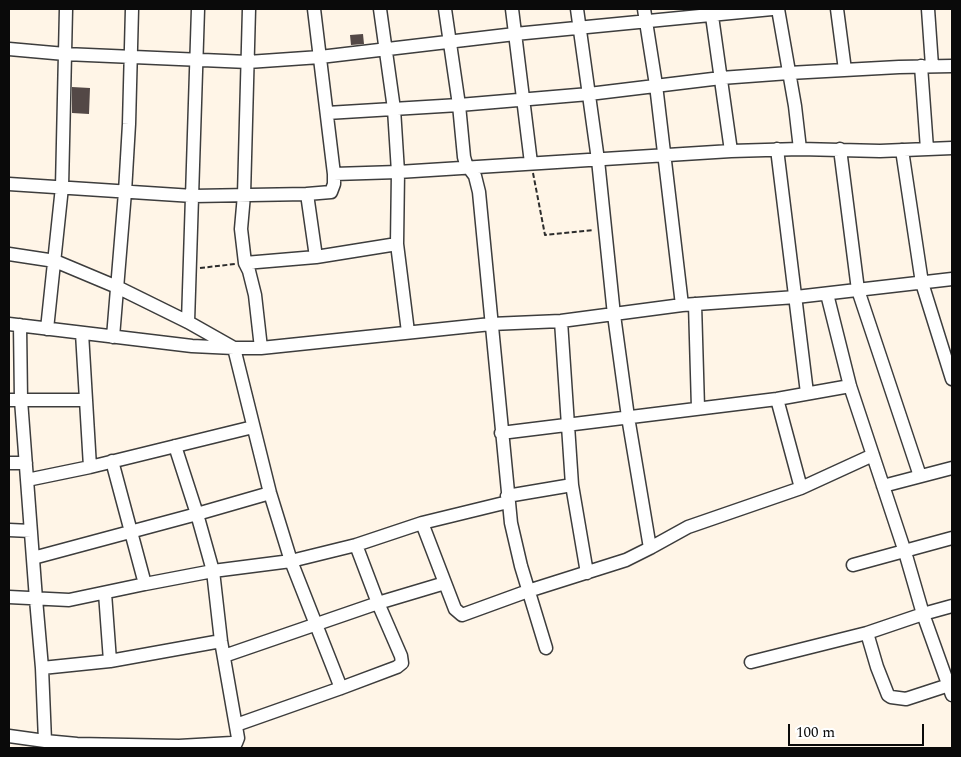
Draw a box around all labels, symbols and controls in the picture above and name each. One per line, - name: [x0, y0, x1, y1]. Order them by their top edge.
- scale bar: [791, 714, 927, 746]
- text: 100 m: [796, 721, 835, 744]

